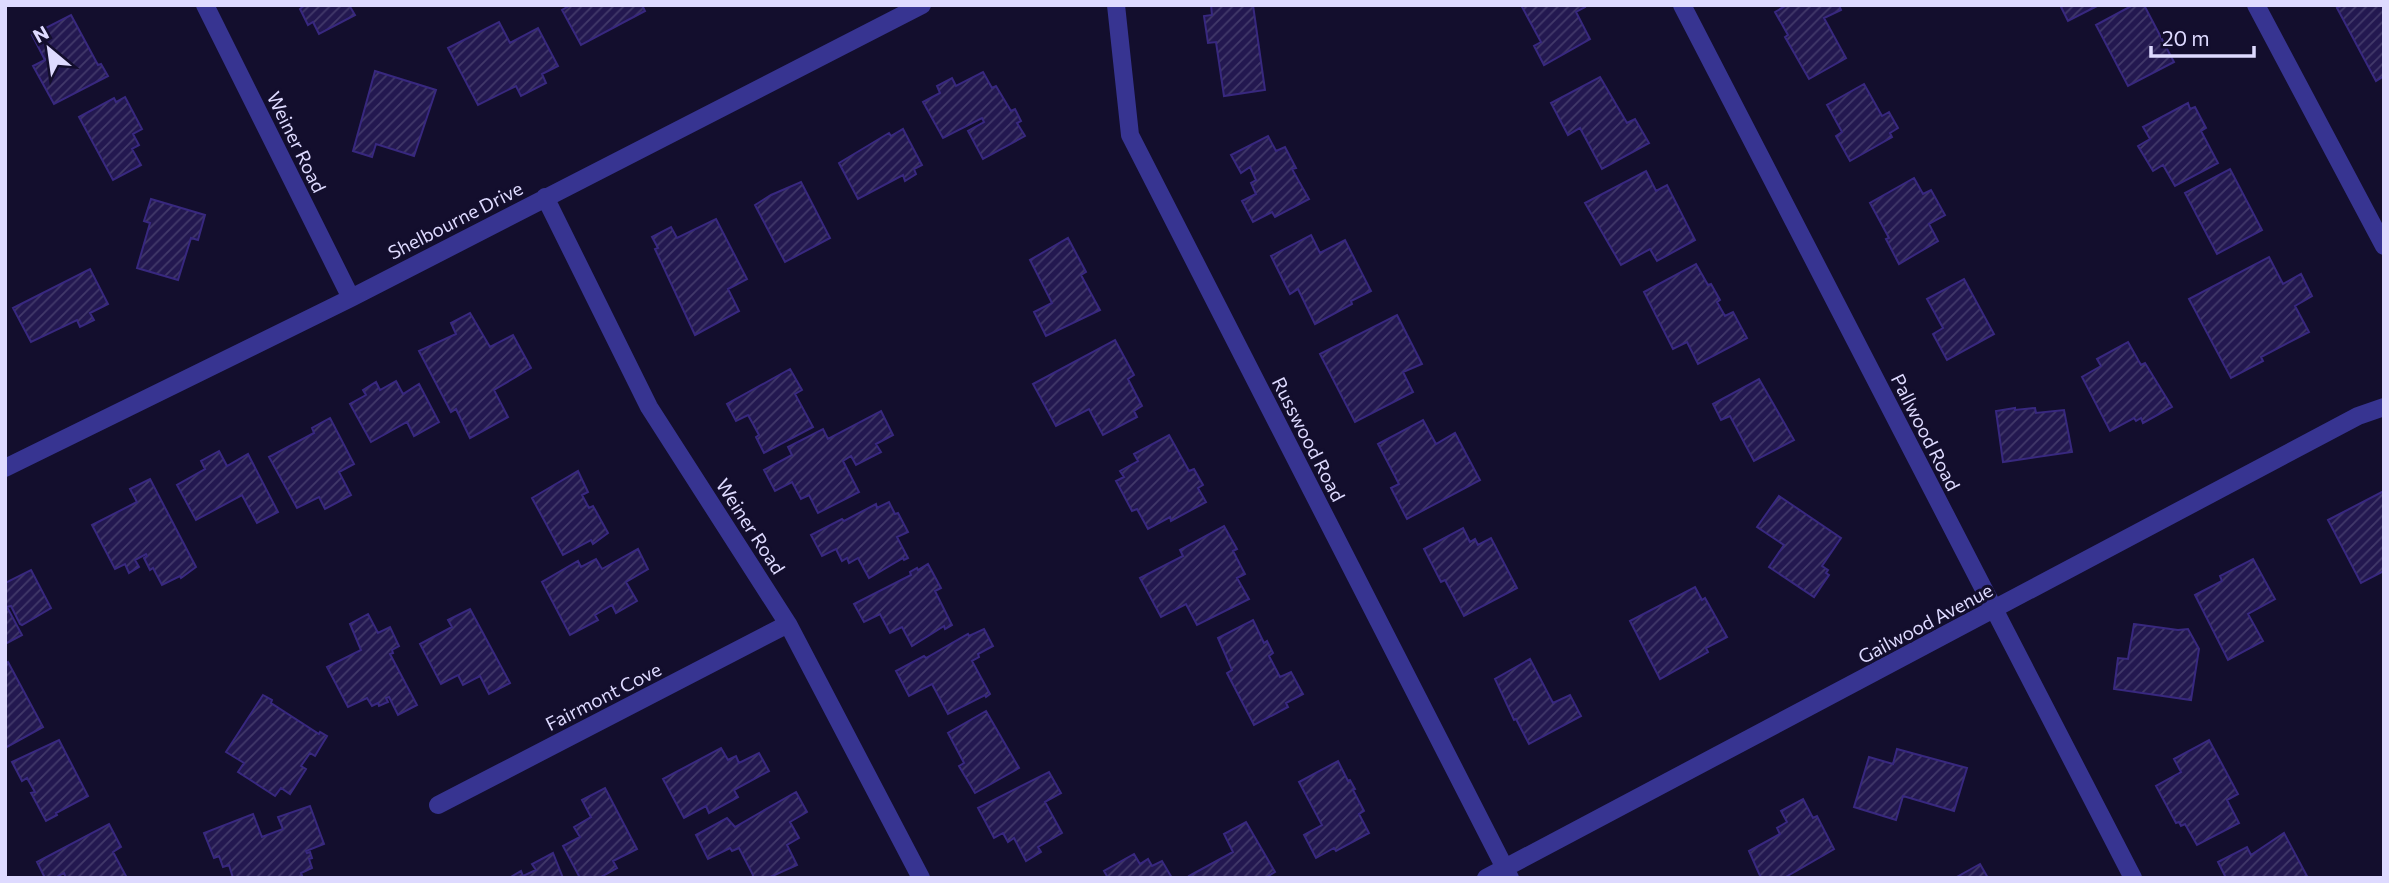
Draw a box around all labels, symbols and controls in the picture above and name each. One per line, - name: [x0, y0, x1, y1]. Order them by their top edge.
- north arrow: [14, 14, 84, 84]
- scale bar: [2151, 14, 2254, 58]
- text: N: [29, 20, 52, 47]
- text: 20 m: [2162, 25, 2210, 50]
- street label: Weiner Road: [263, 88, 331, 196]
- street label: Shelbourne Drive: [384, 176, 526, 264]
- street label: Pallwood Road: [1887, 370, 1965, 494]
- street label: Russwood Road: [1268, 373, 1350, 505]
- street label: Weiner Road: [712, 474, 790, 578]
- street label: Gailwood Avenue: [1854, 578, 1996, 668]
- street label: Fairmont Cove: [541, 657, 665, 735]

